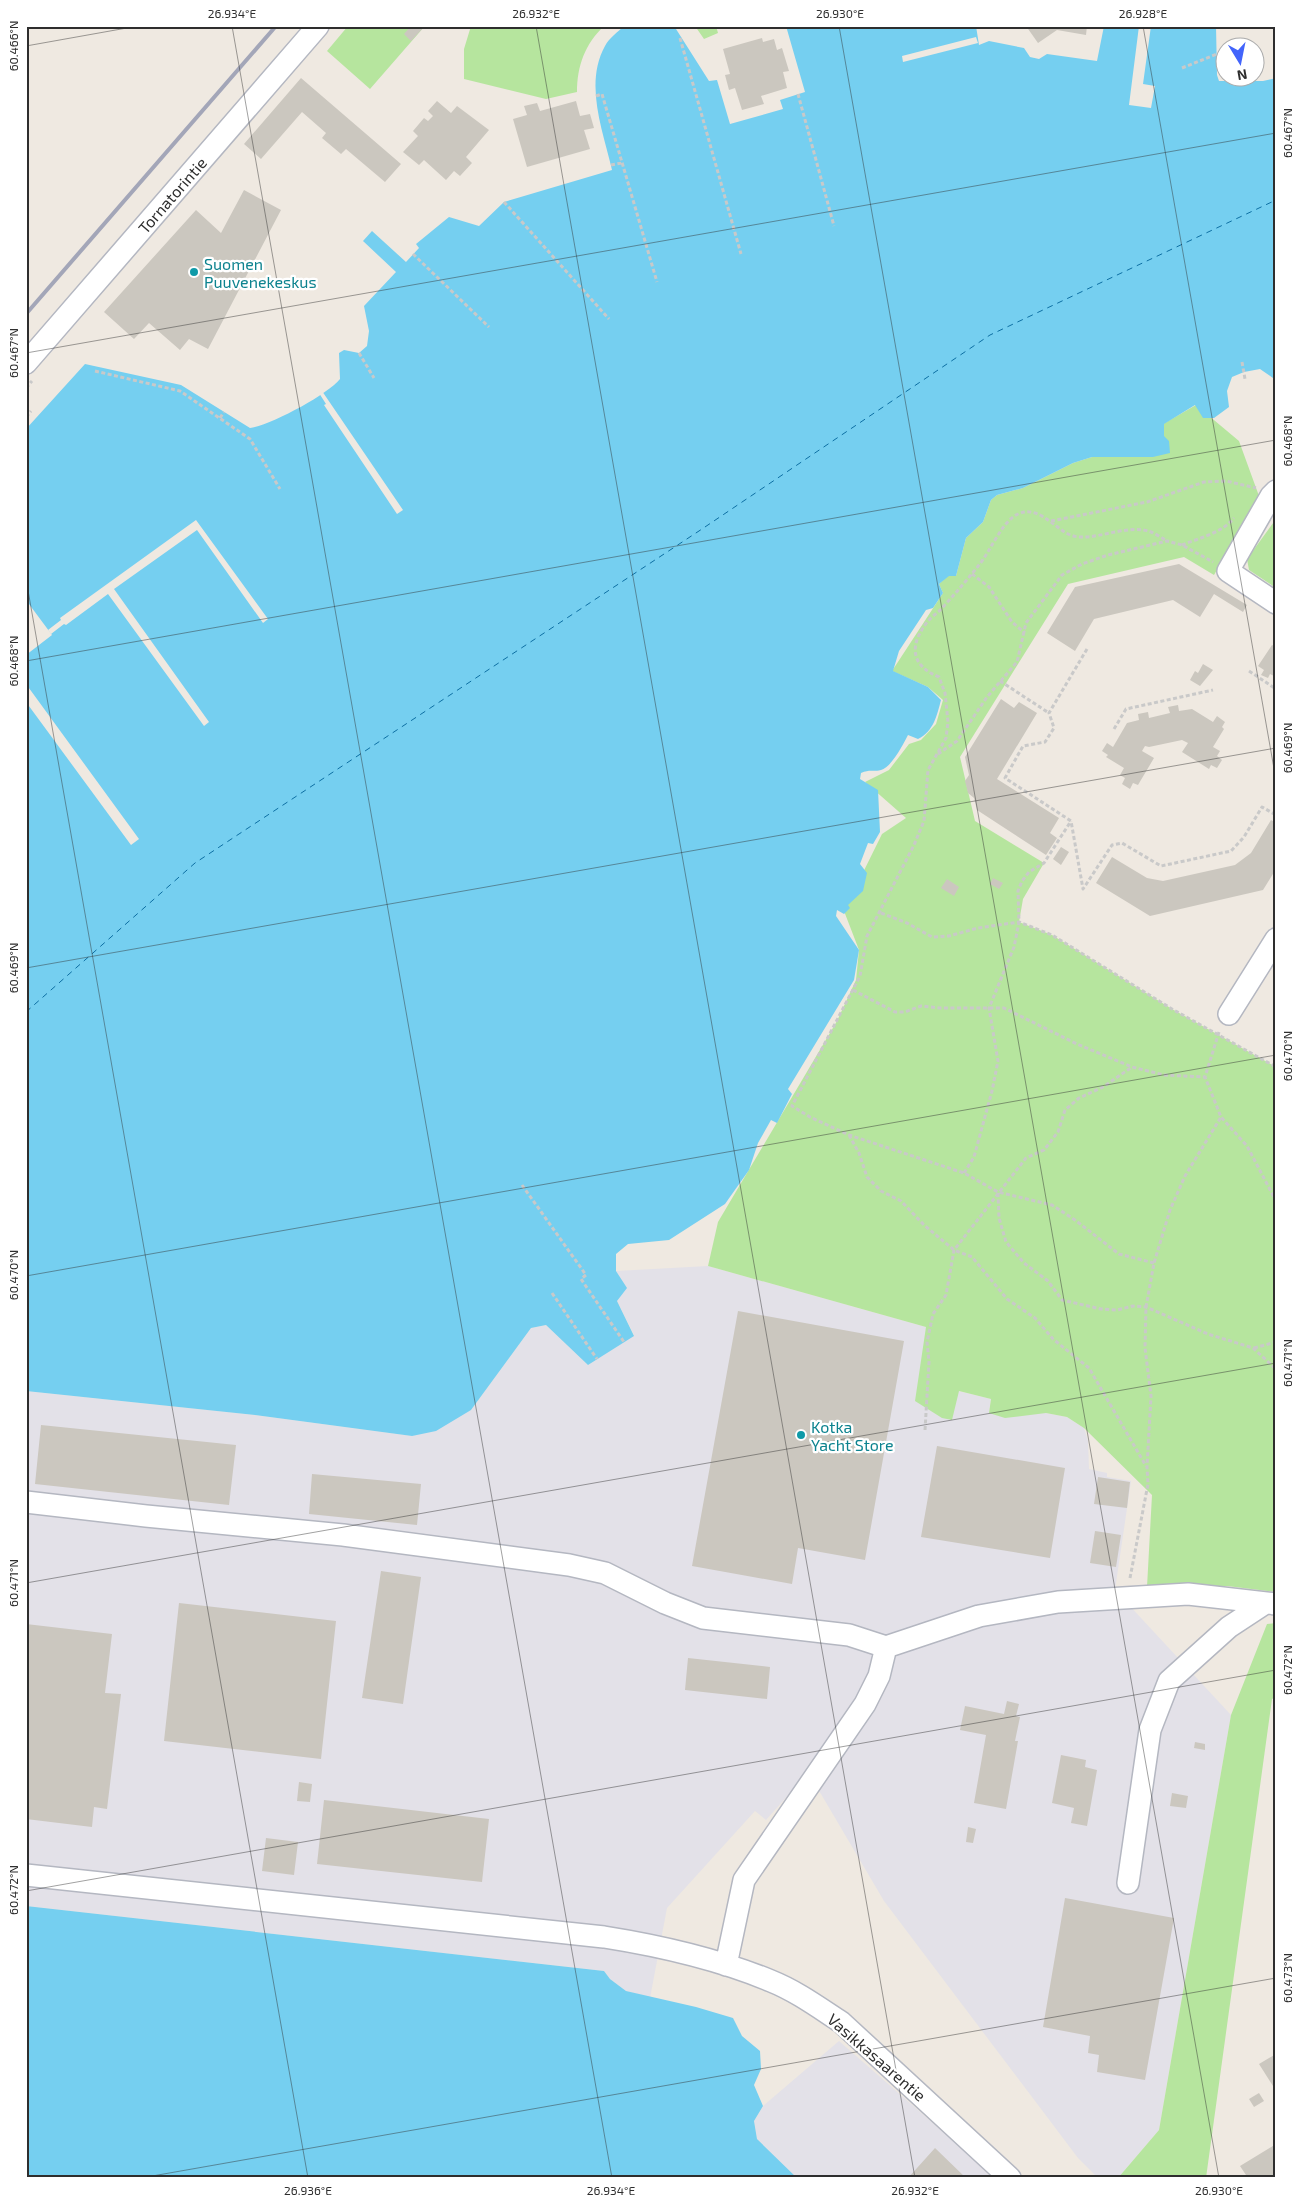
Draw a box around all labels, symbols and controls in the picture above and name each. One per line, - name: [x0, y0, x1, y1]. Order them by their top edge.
- text: 26.934°E: [208, 6, 256, 20]
- text: 26.932°E: [512, 6, 560, 20]
- text: 26.930°E: [816, 6, 864, 20]
- text: 26.928°E: [1119, 6, 1167, 20]
- text: 60.466°N: [6, 21, 20, 71]
- north arrow: [1214, 38, 1264, 88]
- text: N: [1236, 66, 1249, 85]
- text: 60.467°N: [1280, 108, 1294, 158]
- street label: Tornatorintie: [134, 153, 210, 237]
- place label: Suomen Puuvenekeskus: [204, 254, 317, 291]
- marker: Suomen Puuvenekeskus: [188, 266, 200, 278]
- text: 60.467°N: [6, 328, 20, 378]
- text: 60.468°N: [1280, 415, 1294, 467]
- text: 60.468°N: [6, 635, 20, 687]
- text: 60.469°N: [1280, 723, 1294, 773]
- text: 60.469°N: [6, 943, 20, 993]
- text: 60.470°N: [1280, 1031, 1294, 1081]
- text: 60.470°N: [6, 1250, 20, 1300]
- text: 60.471°N: [1280, 1339, 1294, 1387]
- place label: Kotka Yacht Store: [811, 1417, 894, 1454]
- marker: Kotka Yacht Store: [795, 1429, 807, 1441]
- text: 60.471°N: [6, 1559, 20, 1607]
- text: 60.472°N: [1280, 1645, 1294, 1695]
- text: 60.472°N: [6, 1865, 20, 1915]
- text: 60.473°N: [1280, 1953, 1294, 2003]
- street label: Vasikkasaarentie: [824, 2009, 930, 2105]
- text: 26.936°E: [284, 2183, 332, 2197]
- text: 26.934°E: [587, 2183, 635, 2197]
- text: 26.932°E: [891, 2183, 939, 2197]
- text: 26.930°E: [1195, 2183, 1243, 2197]

